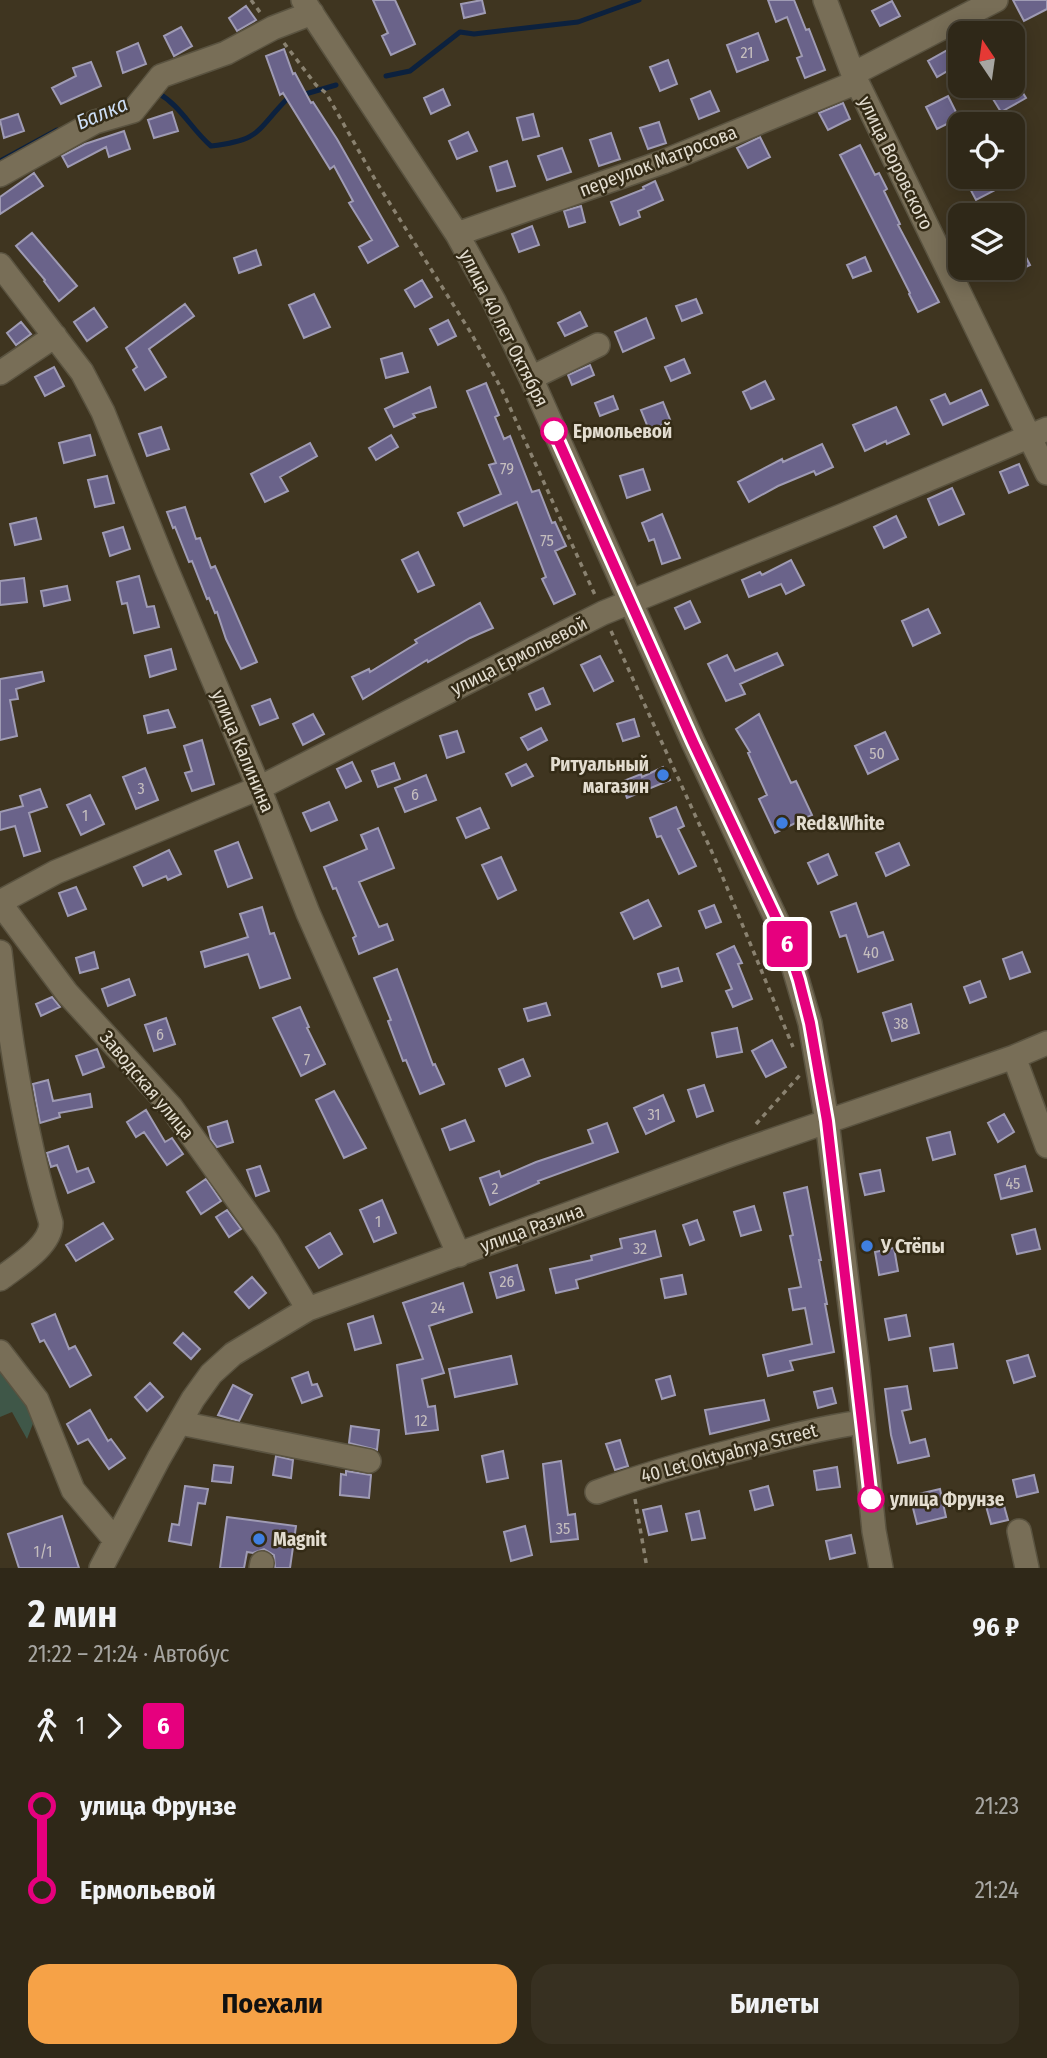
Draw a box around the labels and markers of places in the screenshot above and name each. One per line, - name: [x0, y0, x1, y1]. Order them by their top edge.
- marker: Ермольевой: [541, 418, 567, 444]
- place label: Ермольевой: [573, 420, 672, 443]
- place label: Ритуальный магазин: [550, 753, 649, 798]
- marker: Ритуальный магазин: [655, 767, 671, 783]
- place label: Red&White: [796, 812, 885, 835]
- marker: Red&White: [774, 815, 790, 831]
- place label: У Стёпы: [880, 1235, 945, 1258]
- marker: У Стёпы: [859, 1238, 875, 1254]
- marker: улица Фрунзе: [858, 1486, 884, 1512]
- place label: улица Фрунзе: [889, 1488, 1005, 1511]
- place label: Magnit: [273, 1528, 327, 1551]
- marker: Magnit: [251, 1531, 267, 1547]

